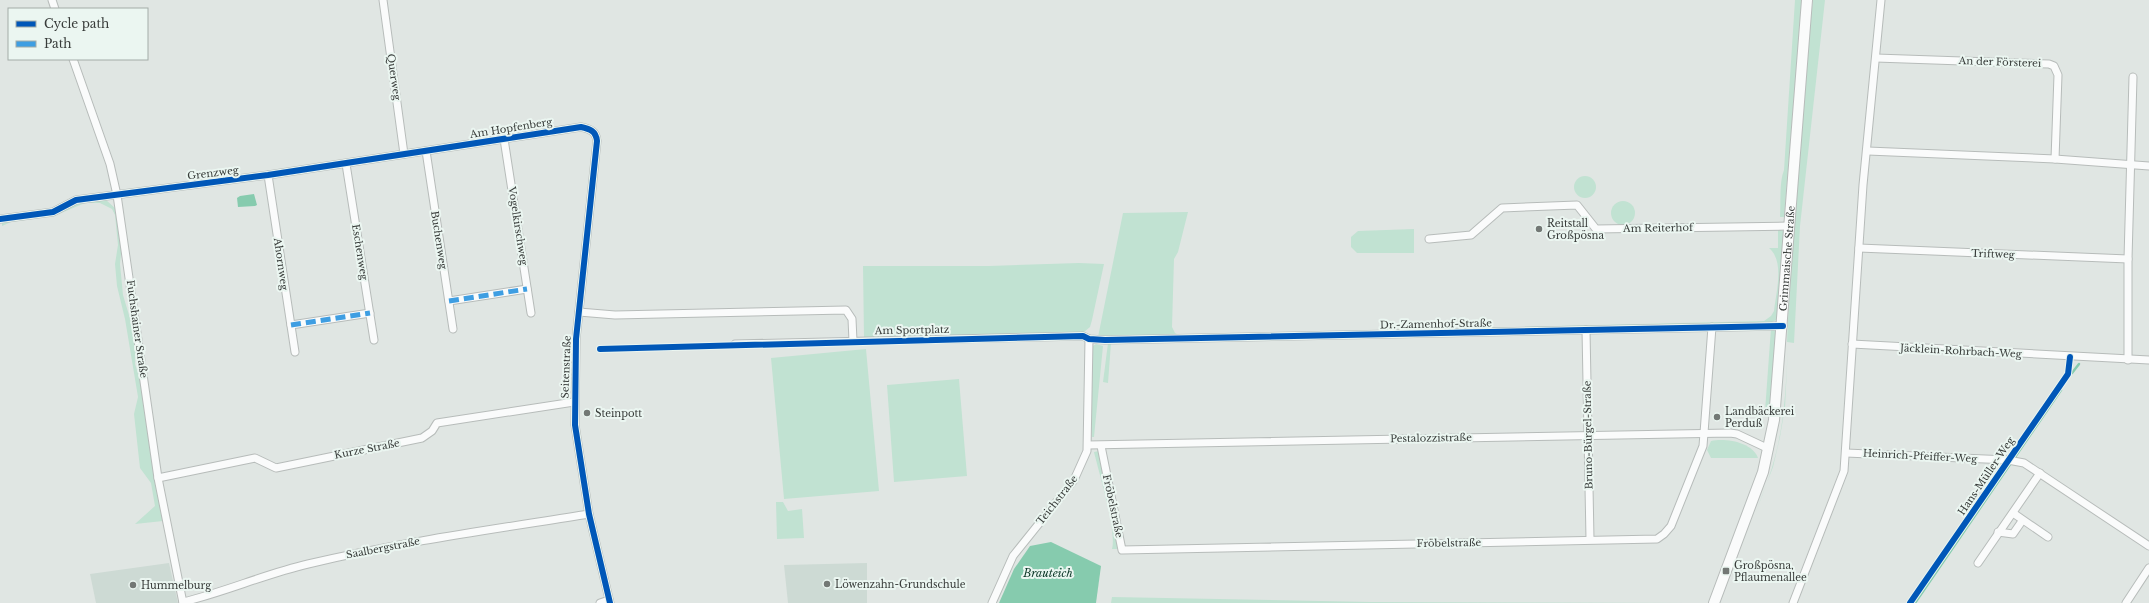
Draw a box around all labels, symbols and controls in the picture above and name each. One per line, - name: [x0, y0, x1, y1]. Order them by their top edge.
- legend: [8, 8, 148, 60]
- text: Cycle path: [44, 16, 109, 31]
- text: Path: [44, 36, 72, 51]
- street label: Querweg: [384, 53, 404, 102]
- street label: An der Försterei: [1957, 54, 2042, 70]
- street label: Am Hopfenberg: [468, 115, 554, 141]
- street label: Grenzweg: [187, 163, 240, 183]
- street label: Vogelkirschweg: [505, 185, 531, 267]
- street label: Grimmaische Straße: [1776, 205, 1797, 312]
- street label: Buchenweg: [428, 210, 450, 271]
- place label: Reitstall Großpösna: [1547, 217, 1604, 242]
- street label: Am Reiterhof: [1622, 221, 1695, 235]
- street label: Eschenweg: [349, 223, 371, 282]
- marker: Reitstall Großpösna: [1534, 224, 1544, 234]
- street label: Ahornweg: [271, 236, 291, 292]
- street label: Triftweg: [1971, 247, 2016, 261]
- street label: Fuchshainer Straße: [124, 279, 150, 379]
- street label: Dr.-Zamenhof-Straße: [1380, 317, 1492, 331]
- street label: Am Sportplatz: [874, 323, 950, 337]
- street label: Seitenstraße: [558, 335, 574, 399]
- street label: Jäcklein-Rohrbach-Weg: [1898, 341, 2023, 361]
- street label: Bruno-Bürgel-Straße: [1581, 380, 1595, 489]
- place label: Landbäckerei Perduß: [1725, 405, 1795, 430]
- place label: Steinpott: [595, 407, 642, 420]
- marker: Steinpott: [582, 408, 592, 418]
- marker: Landbäckerei Perduß: [1712, 412, 1722, 422]
- street label: Pestalozzistraße: [1390, 431, 1472, 445]
- street label: Hans-Müller-Weg: [1955, 434, 2018, 518]
- street label: Kurze Straße: [333, 436, 401, 462]
- street label: Heinrich-Pfeiffer-Weg: [1863, 447, 1978, 466]
- street label: Teichstraße: [1034, 472, 1081, 527]
- street label: Fröbelstraße: [1100, 473, 1126, 539]
- street label: Saalbergstraße: [345, 534, 421, 562]
- street label: Fröbelstraße: [1417, 536, 1482, 550]
- place label: Großpösna, Pflaumenallee: [1734, 559, 1807, 584]
- water label: Brauteich: [1022, 566, 1073, 580]
- marker: Großpösna, Pflaumenallee: [1721, 566, 1731, 576]
- place label: Löwenzahn-Grundschule: [835, 578, 966, 591]
- place label: Hummelburg: [141, 579, 212, 592]
- marker: Löwenzahn-Grundschule: [822, 579, 832, 589]
- marker: Hummelburg: [128, 580, 138, 590]

